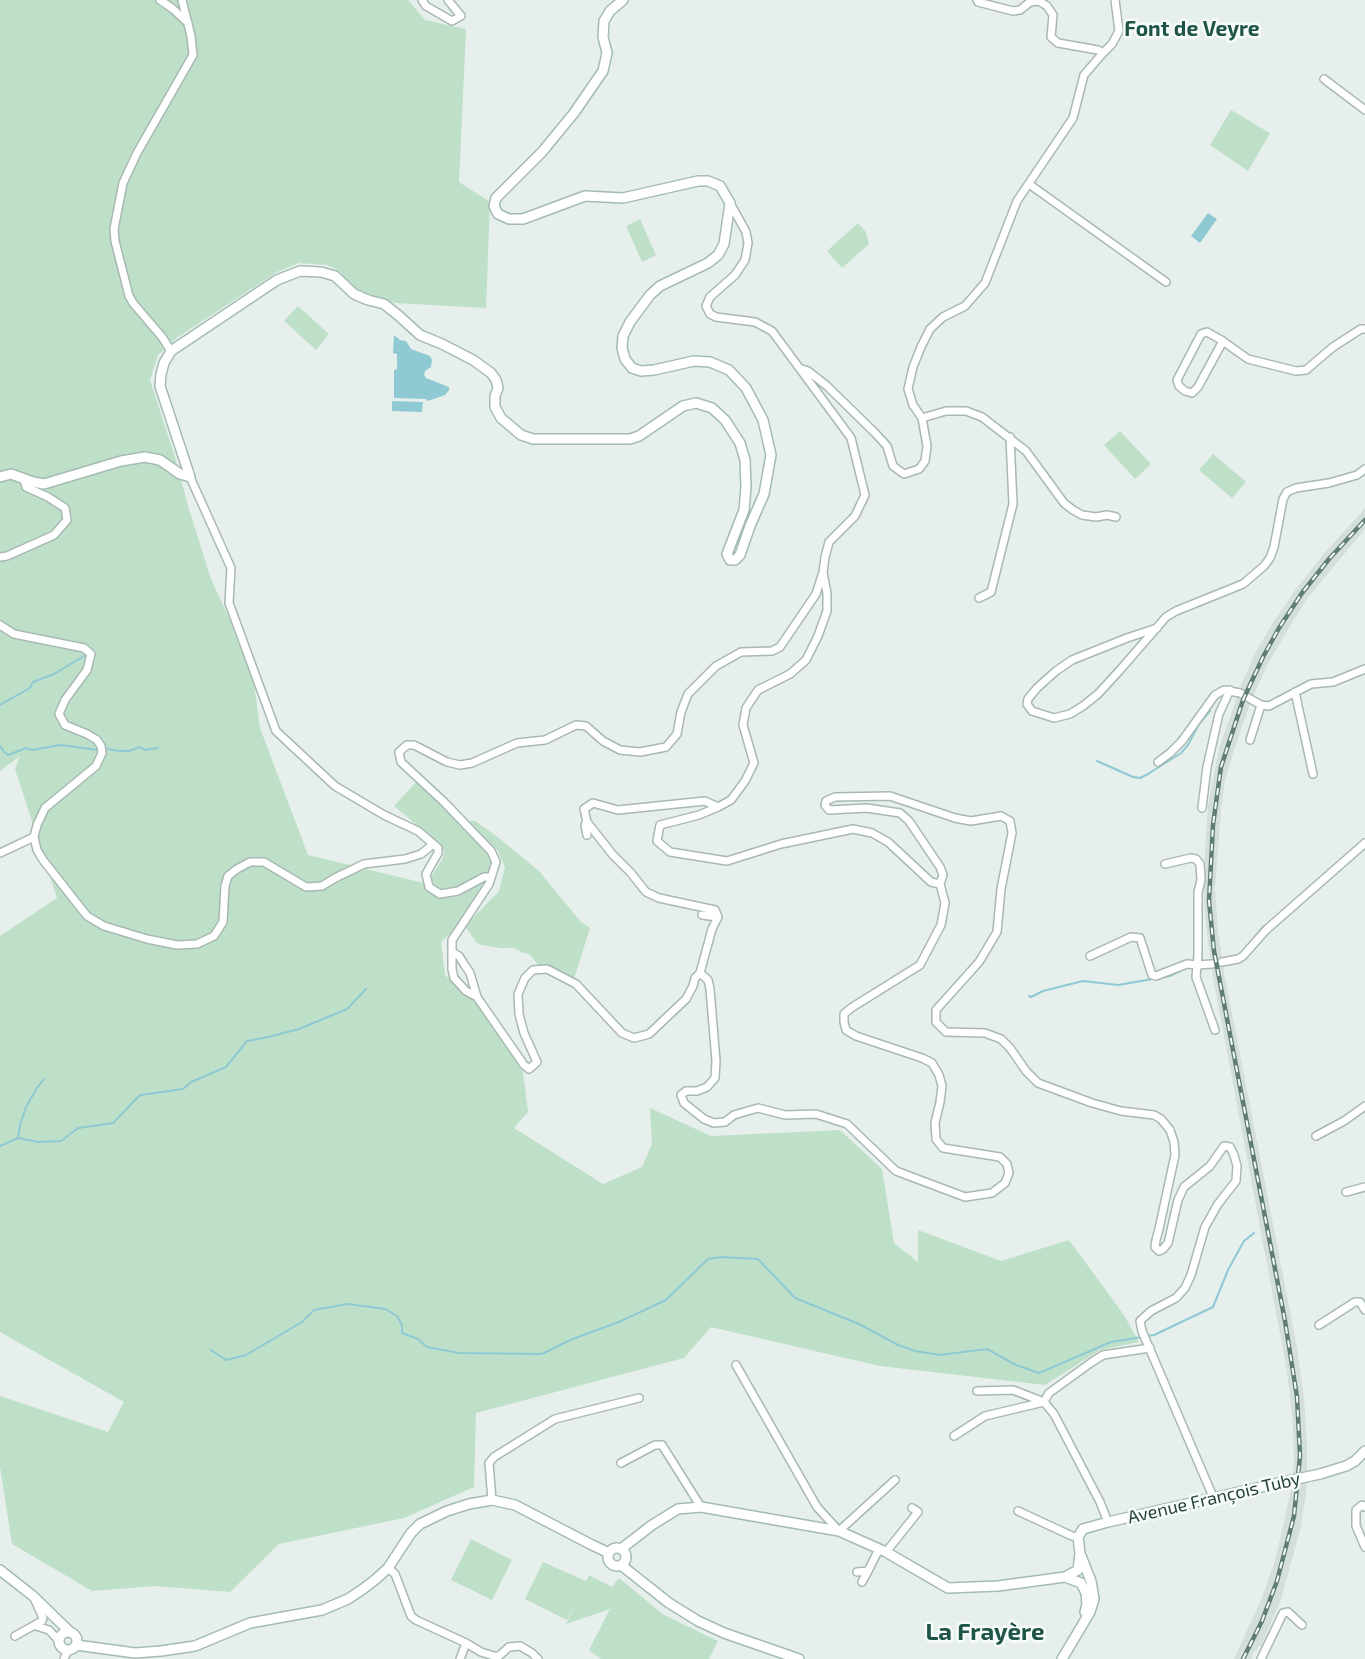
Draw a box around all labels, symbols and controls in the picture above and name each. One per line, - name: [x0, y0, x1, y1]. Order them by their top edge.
- district label: Font de Veyre: [1124, 16, 1260, 42]
- street label: Avenue François Tuby: [1126, 1468, 1302, 1528]
- district label: La Frayère: [925, 1618, 1045, 1646]

